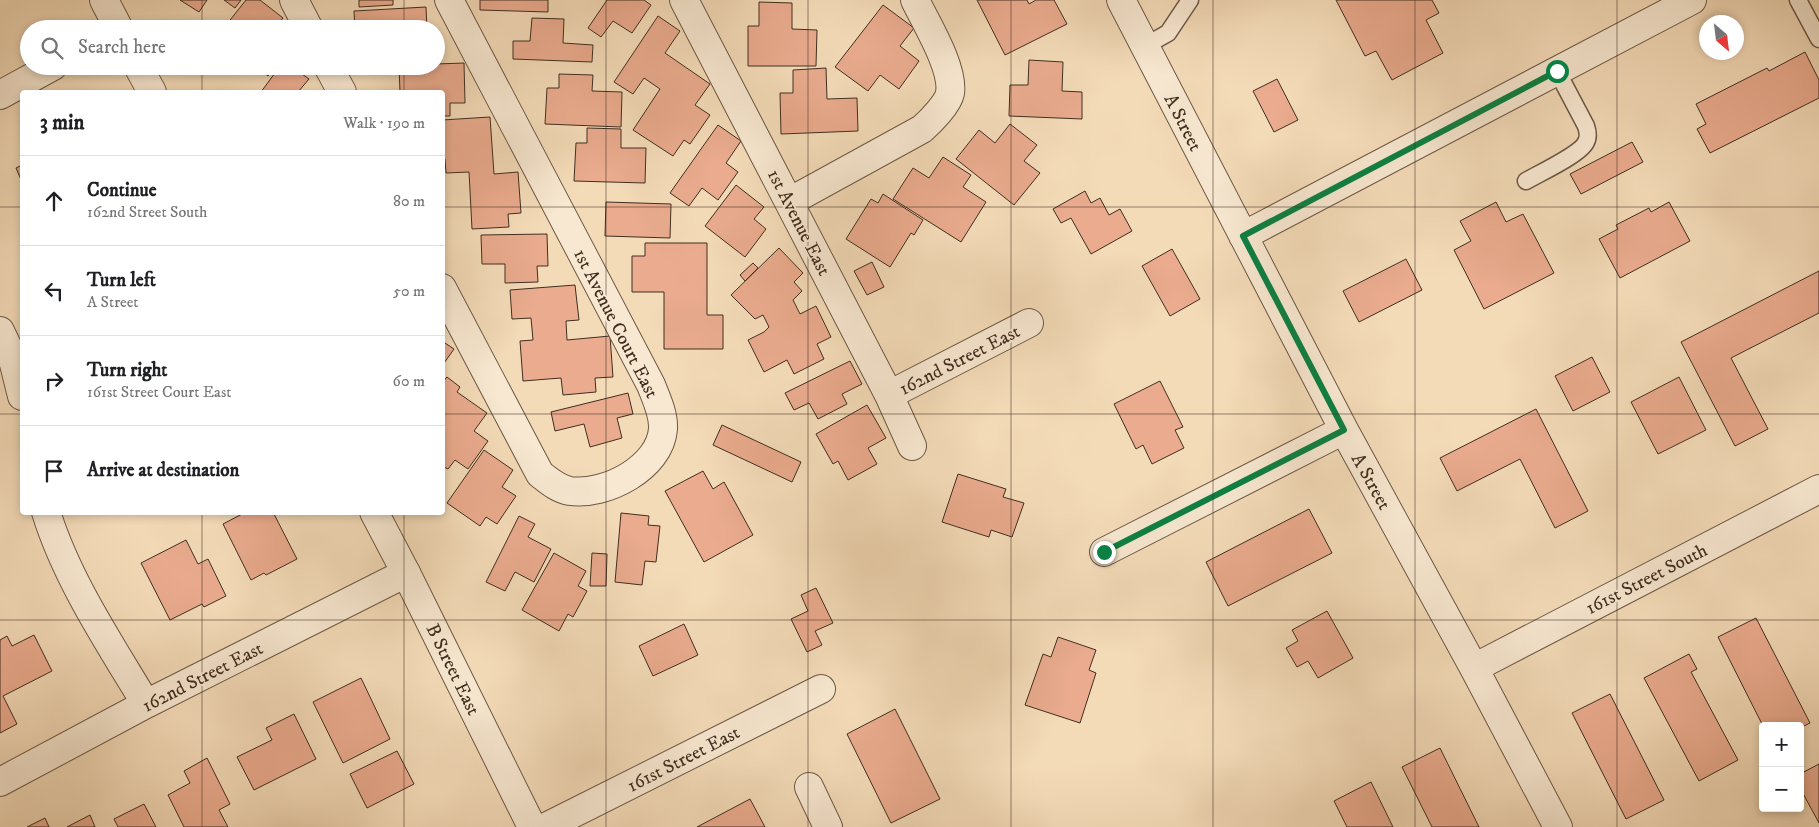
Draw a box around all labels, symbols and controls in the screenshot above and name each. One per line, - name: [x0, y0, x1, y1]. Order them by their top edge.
- north arrow: [1699, 15, 1744, 60]
- search box: [20, 20, 445, 75]
- icon: search: [38, 34, 66, 62]
- text: Search here: [78, 36, 166, 59]
- route start: [1546, 60, 1569, 83]
- street label: A Street: [1159, 90, 1207, 155]
- text: 3 min: [40, 110, 85, 136]
- text: Walk · 190 m: [343, 113, 425, 133]
- street label: 1st Avenue East: [762, 166, 835, 280]
- text: Continue: [87, 179, 157, 202]
- icon: ahead: [40, 187, 68, 215]
- text: 80 m: [393, 191, 425, 211]
- text: 162nd Street South: [87, 202, 207, 222]
- street label: 1st Avenue Court East: [568, 245, 663, 402]
- text: Turn left: [87, 269, 156, 292]
- icon: left: [40, 277, 68, 305]
- text: 50 m: [393, 281, 425, 301]
- text: A Street: [87, 292, 138, 312]
- street label: 162nd Street East: [895, 320, 1024, 401]
- text: Turn right: [87, 359, 167, 382]
- icon: right: [40, 367, 68, 395]
- text: 60 m: [393, 371, 425, 391]
- text: 161st Street Court East: [87, 382, 231, 402]
- street label: A Street: [1346, 449, 1396, 514]
- icon: arrive: [40, 457, 68, 485]
- text: Arrive at destination: [87, 459, 239, 482]
- street label: 161st Street South: [1582, 539, 1711, 620]
- route end: [1093, 541, 1116, 564]
- street label: B Street East: [421, 620, 485, 719]
- street label: 162nd Street East: [138, 637, 267, 718]
- street label: 161st Street East: [624, 721, 744, 798]
- map controls: [1759, 722, 1804, 812]
- button: +: [1759, 722, 1804, 767]
- button: −: [1759, 767, 1804, 812]

